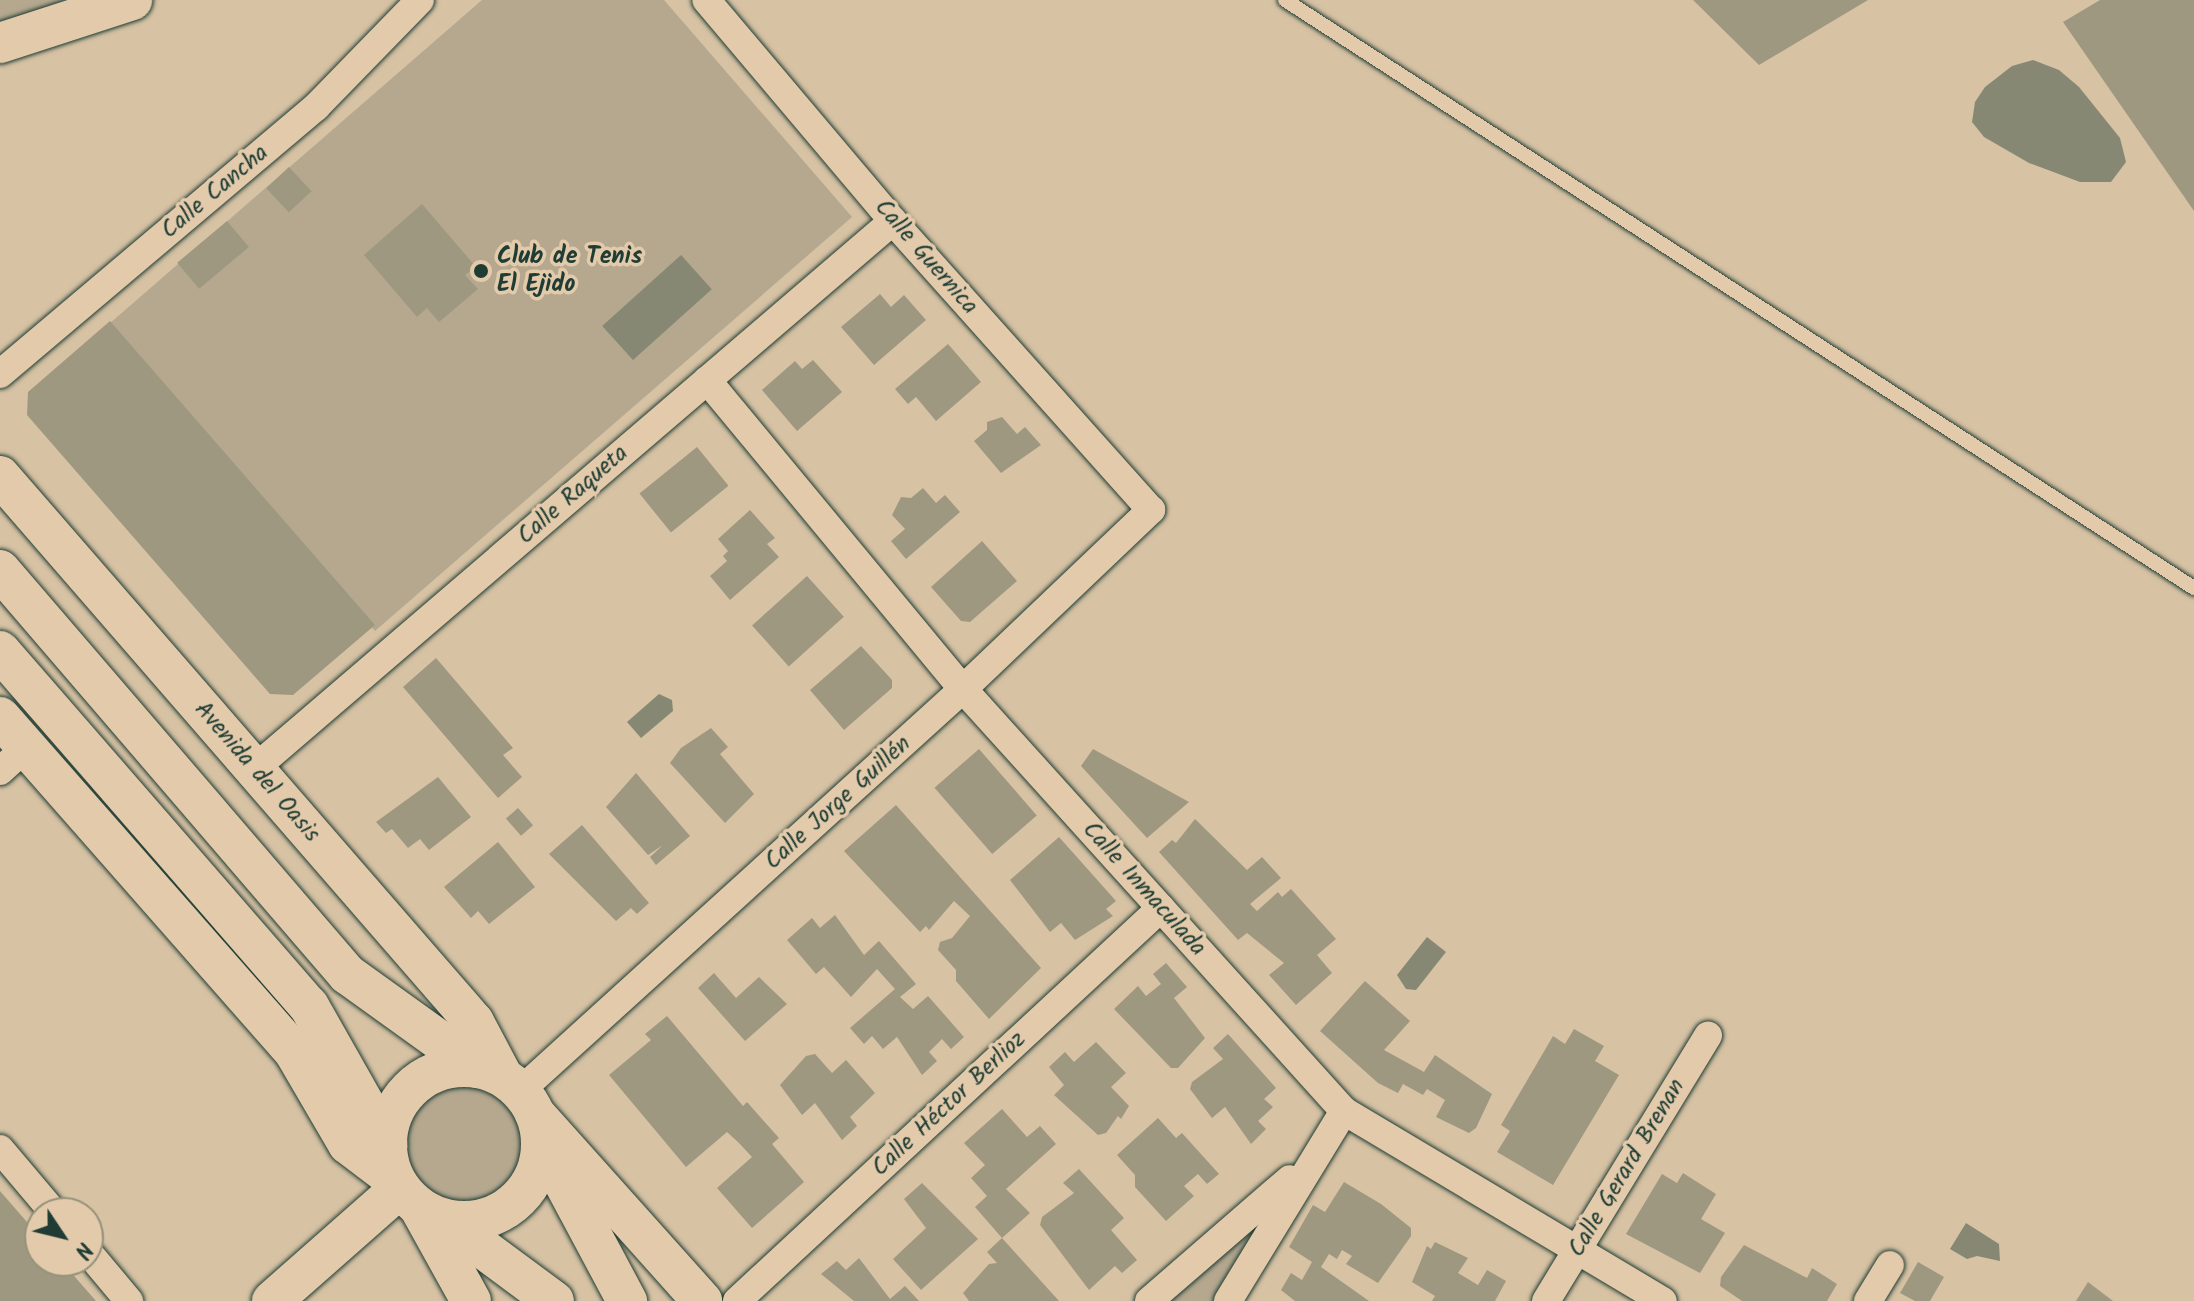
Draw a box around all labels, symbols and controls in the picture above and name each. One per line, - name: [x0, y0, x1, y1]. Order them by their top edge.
- street label: Calle Cancha: [156, 139, 274, 245]
- street label: Calle Guernica: [868, 194, 984, 320]
- place label: Club de Tenis El Ejido: [497, 243, 642, 299]
- marker: Club de Tenis El Ejido: [472, 262, 490, 280]
- street label: Calle Raqueta: [512, 439, 634, 551]
- street label: Avenida del Oasis: [188, 696, 326, 848]
- street label: Calle Jorge Guillén: [759, 730, 917, 876]
- street label: Calle Inmaculada: [1076, 816, 1212, 962]
- street label: Calle Héctor Berlioz: [866, 1025, 1032, 1183]
- street label: Calle Gerard Brenan: [1562, 1074, 1692, 1262]
- north arrow: [24, 1197, 104, 1277]
- text: N: [64, 1234, 101, 1266]

